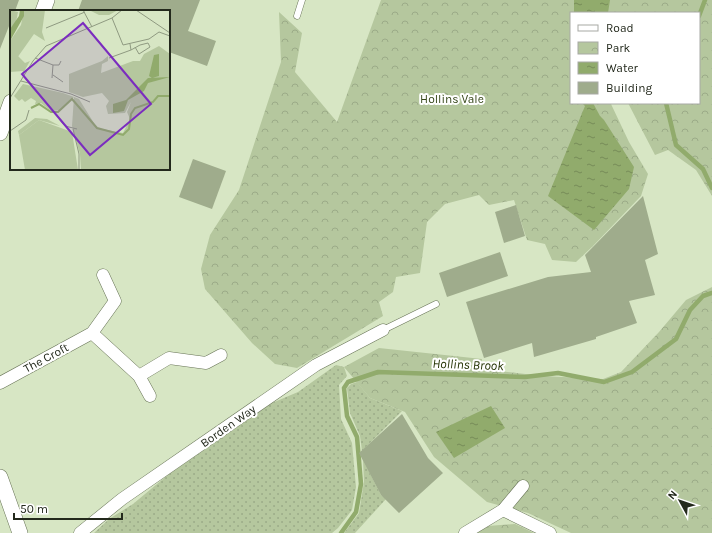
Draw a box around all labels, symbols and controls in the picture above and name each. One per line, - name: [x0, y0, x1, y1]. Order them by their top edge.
- inset map: [10, 10, 170, 170]
- legend: [570, 12, 700, 104]
- text: Road: [606, 21, 634, 35]
- text: Park: [606, 41, 631, 55]
- text: Water: [606, 61, 639, 75]
- text: Building: [606, 81, 653, 95]
- park label: Hollins Vale: [420, 92, 484, 106]
- street label: The Croft: [21, 340, 71, 376]
- water label: Hollins Brook: [432, 356, 504, 373]
- street label: Borden Way: [198, 402, 259, 450]
- north arrow: [660, 481, 700, 521]
- text: N: [665, 488, 680, 502]
- scale bar: [14, 495, 122, 521]
- text: 50 m: [20, 502, 48, 516]

